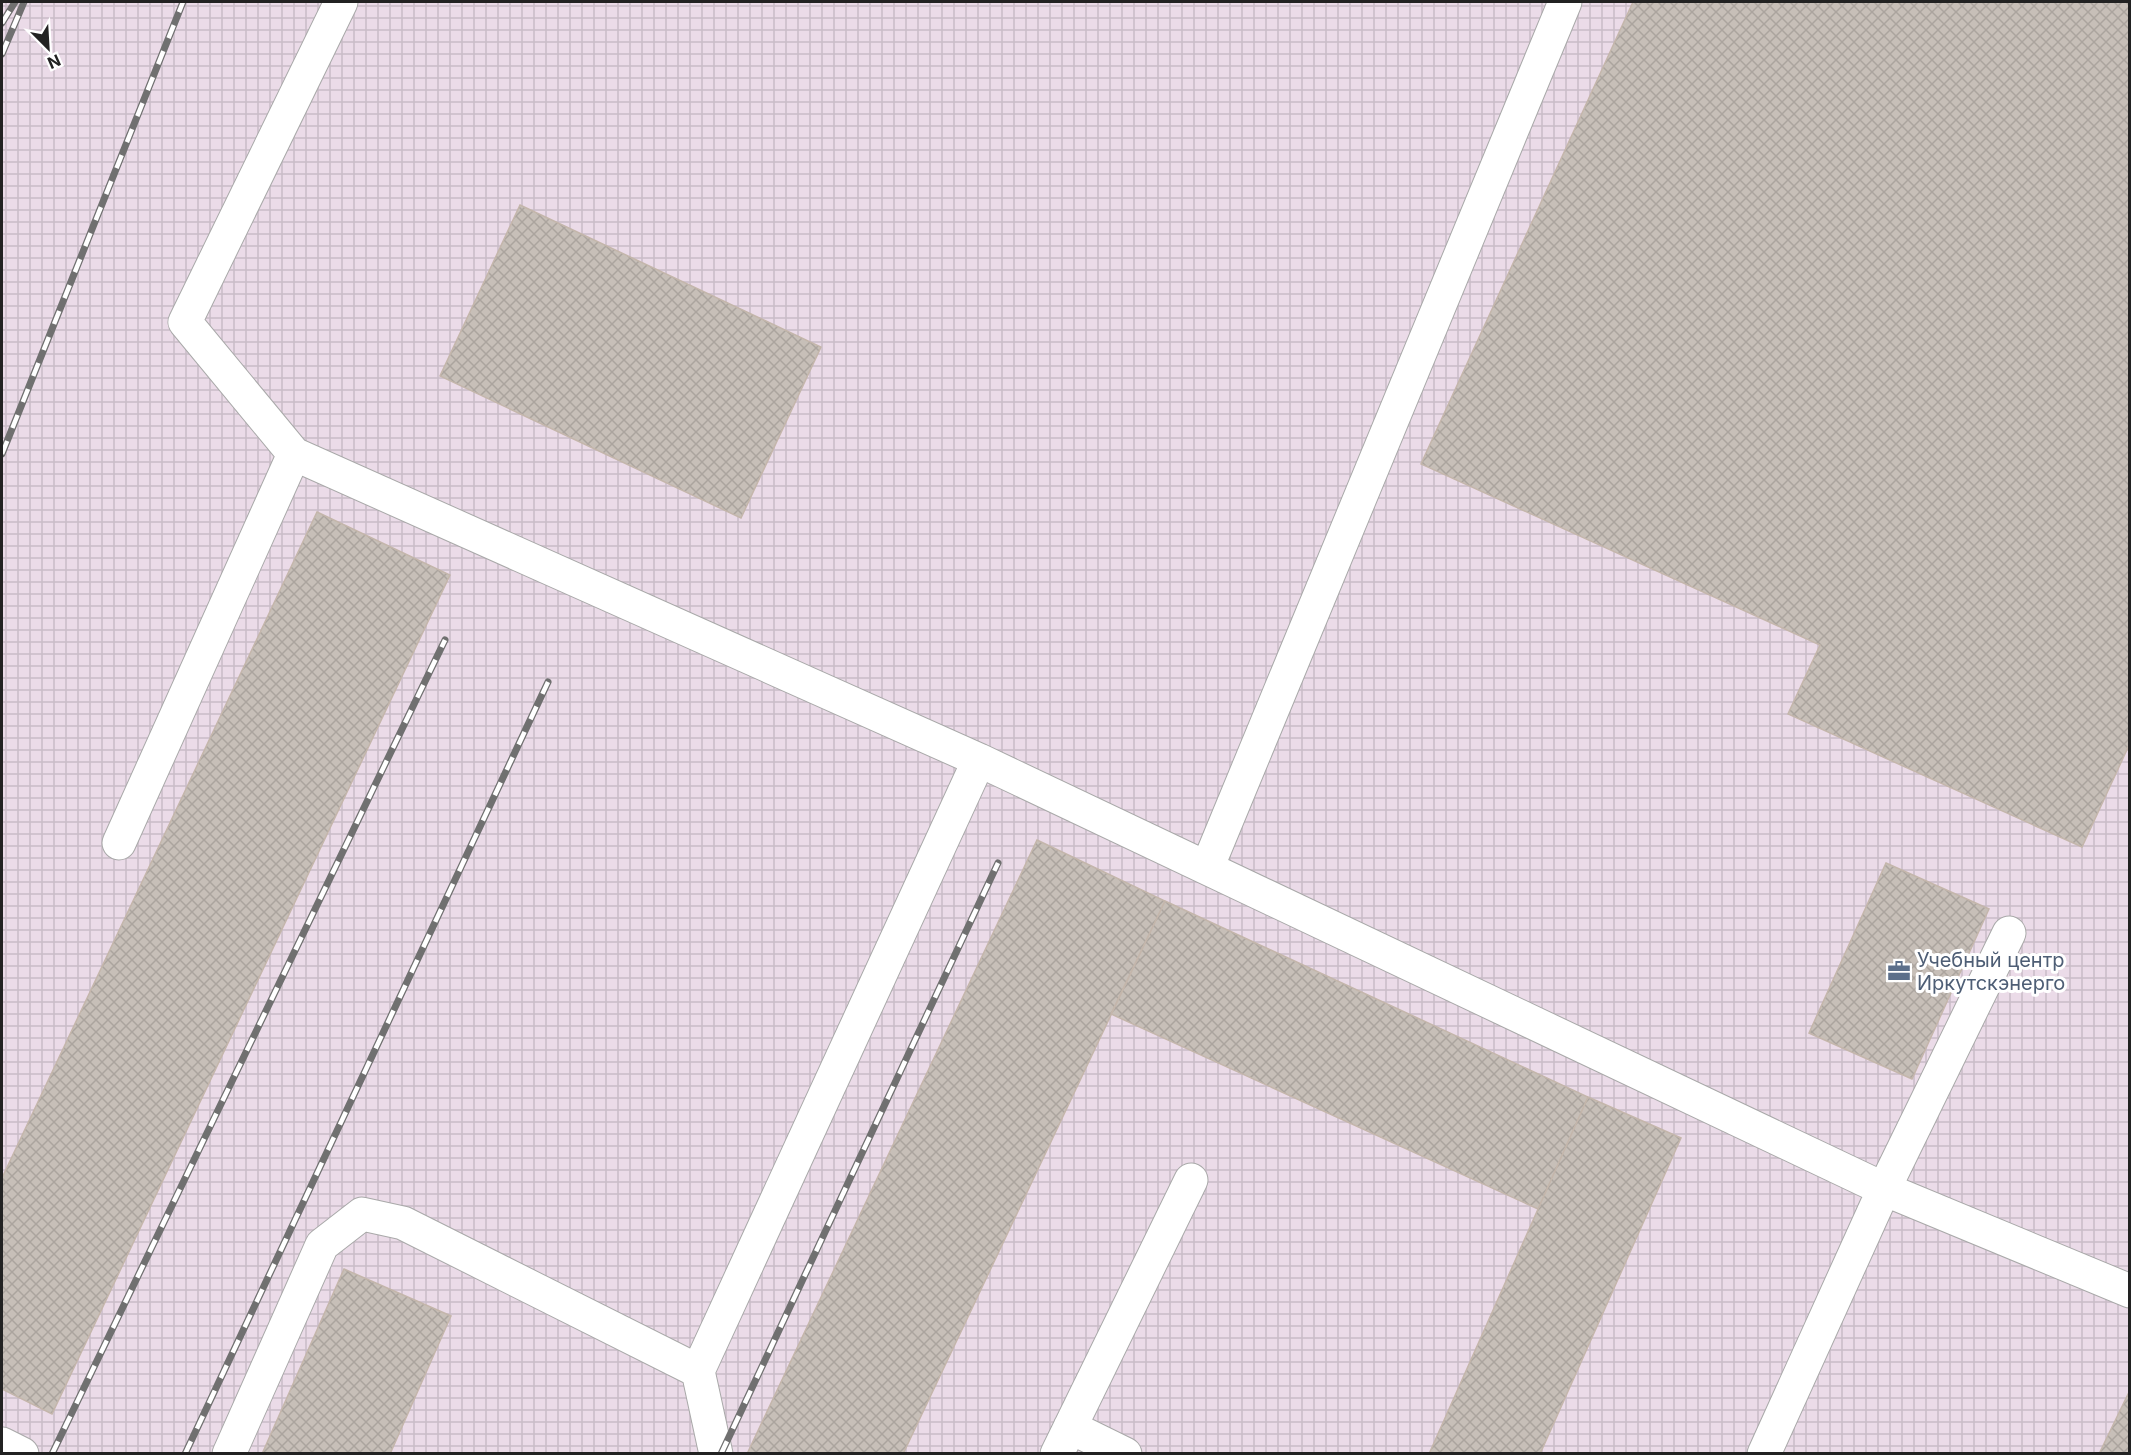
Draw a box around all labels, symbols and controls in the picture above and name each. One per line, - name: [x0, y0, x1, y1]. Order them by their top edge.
- north arrow: [18, 18, 78, 78]
- text: N: [44, 50, 64, 73]
- place label: Учебный центр Иркутскэнерго: [1917, 948, 2065, 995]
- office icon: Учебный центр Иркутскэнерго: [1886, 958, 1912, 984]

